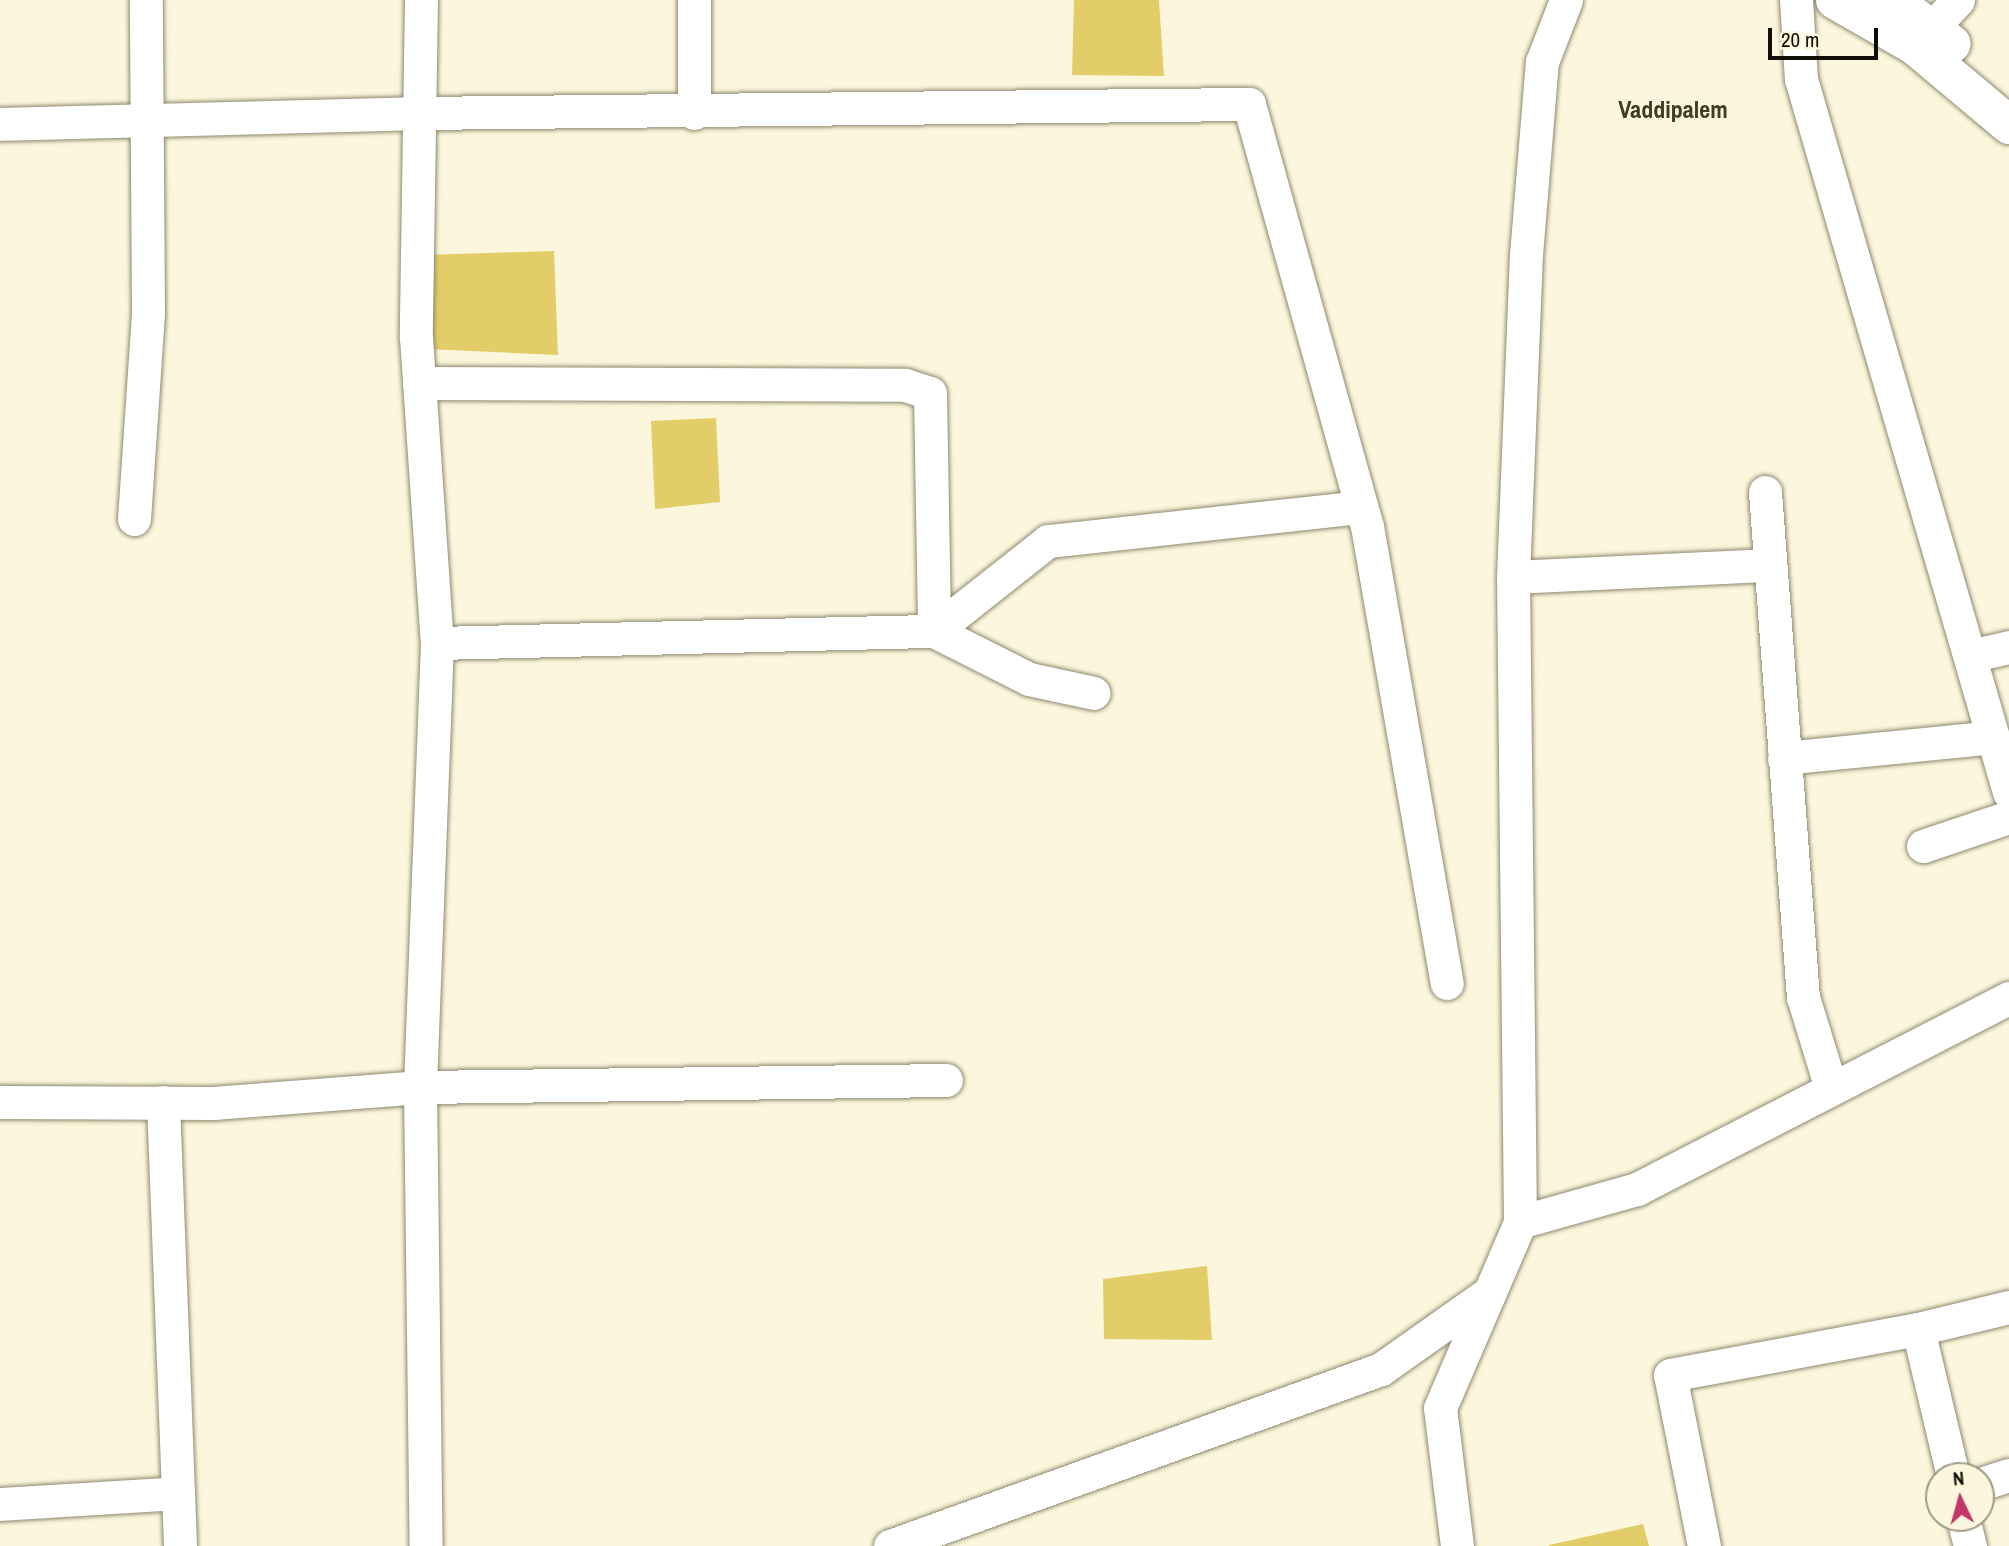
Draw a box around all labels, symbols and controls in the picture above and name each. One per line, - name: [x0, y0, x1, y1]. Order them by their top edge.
- scale bar: [1771, 14, 1881, 58]
- text: 20 m: [1781, 25, 1819, 54]
- district label: Vaddipalem: [1618, 96, 1728, 124]
- north arrow: [1925, 1462, 1995, 1532]
- text: N: [1952, 1465, 1965, 1492]

